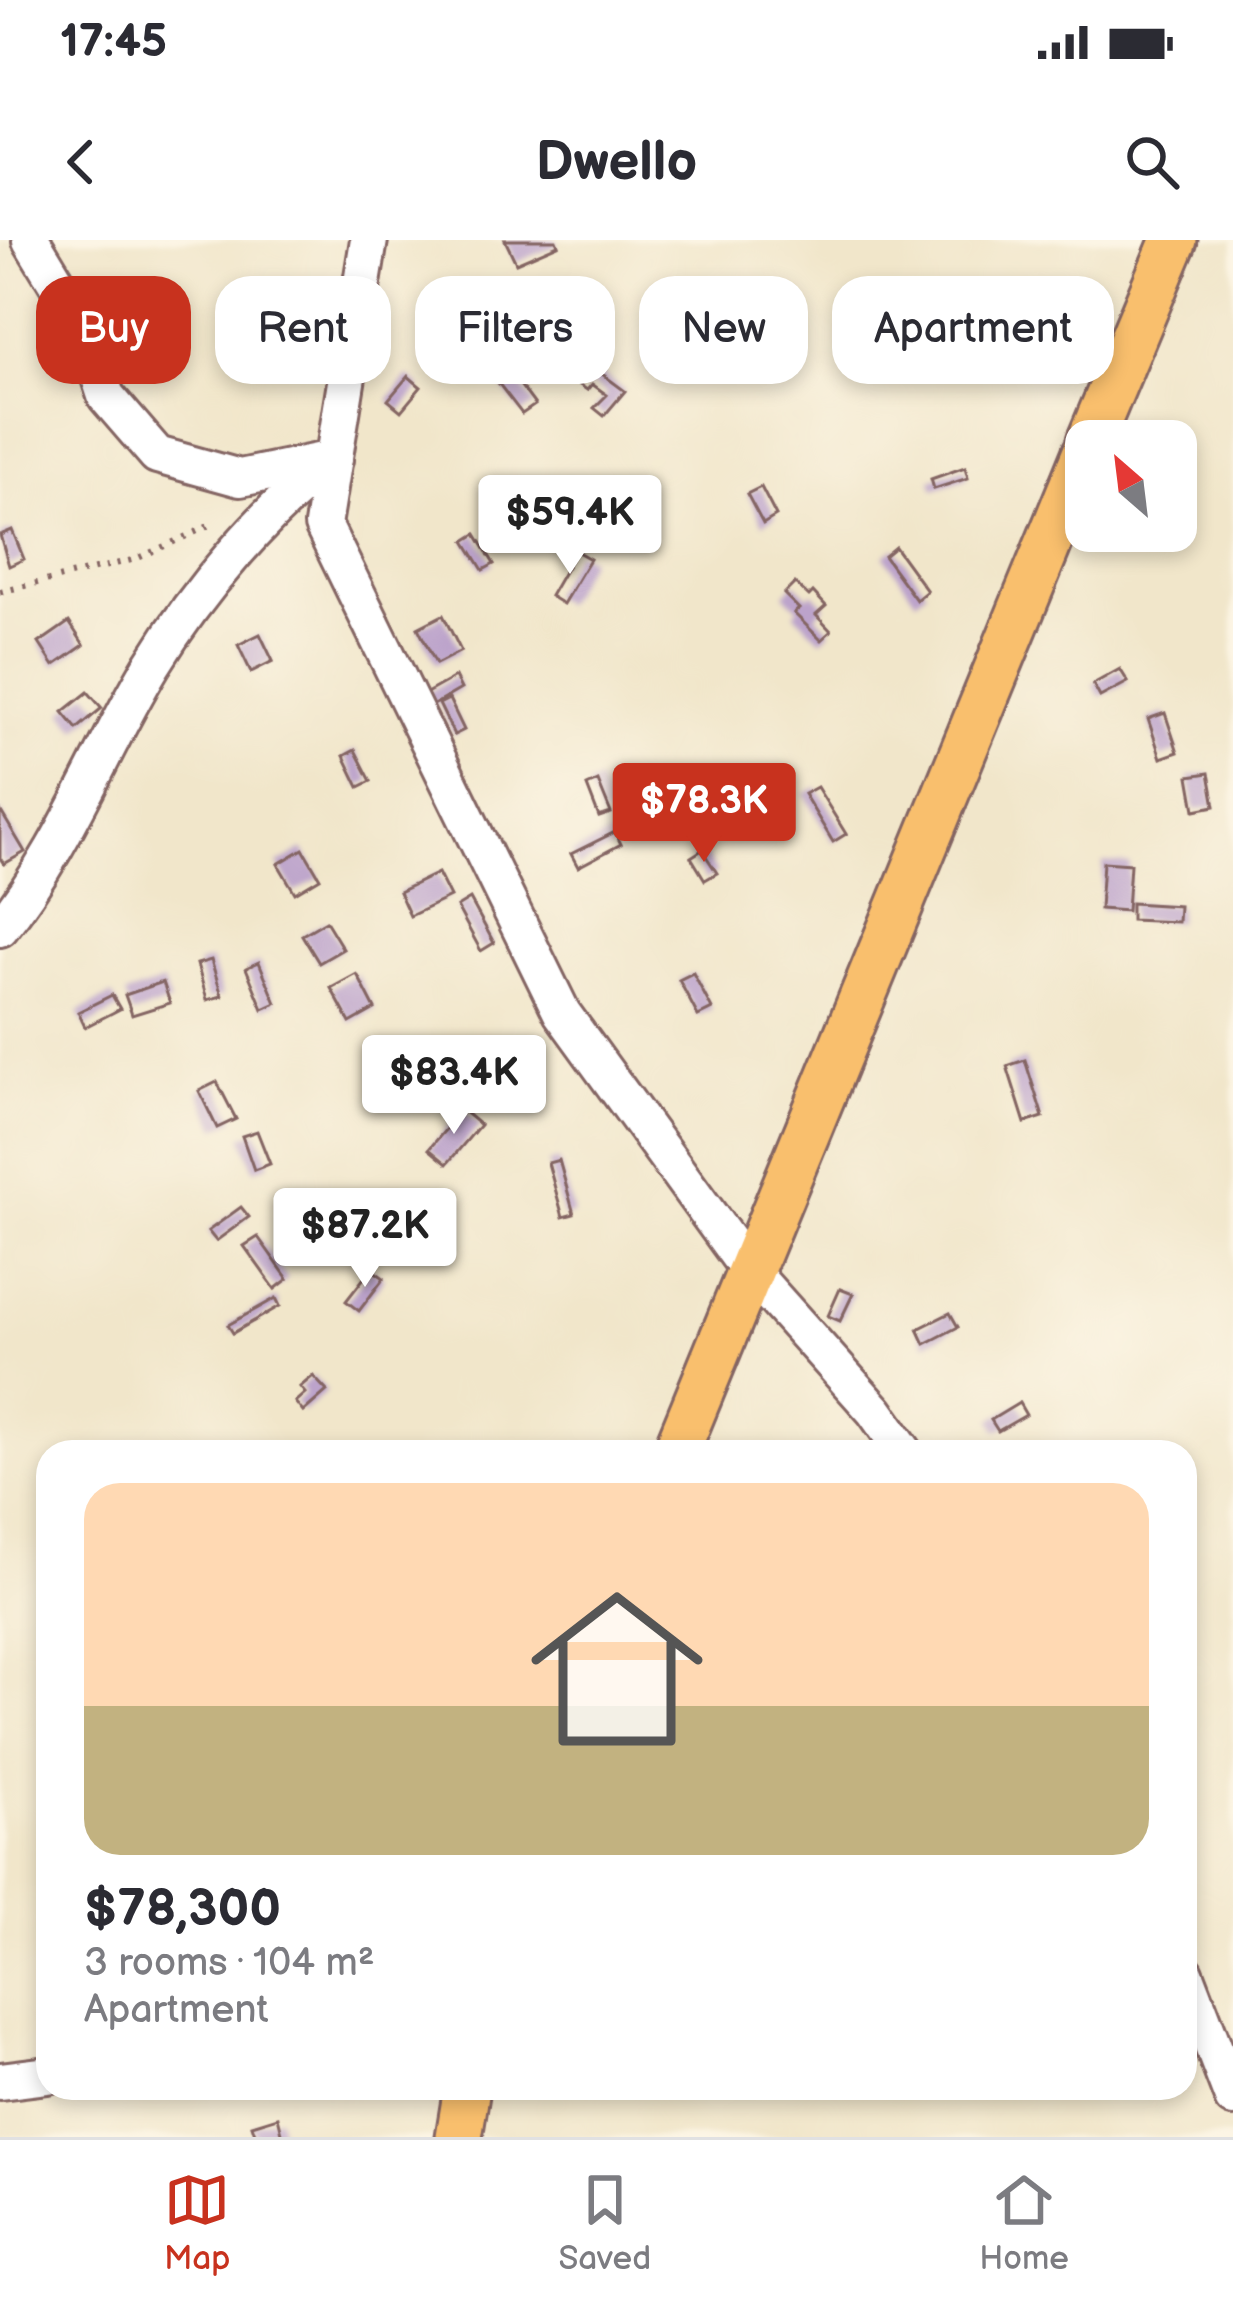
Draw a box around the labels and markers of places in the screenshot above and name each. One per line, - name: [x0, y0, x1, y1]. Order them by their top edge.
- pin: $59.4K: [472, 475, 668, 577]
- pin: $78.3K: [606, 763, 802, 865]
- pin: $83.4K: [356, 1035, 552, 1137]
- pin: $87.2K: [267, 1188, 463, 1290]

